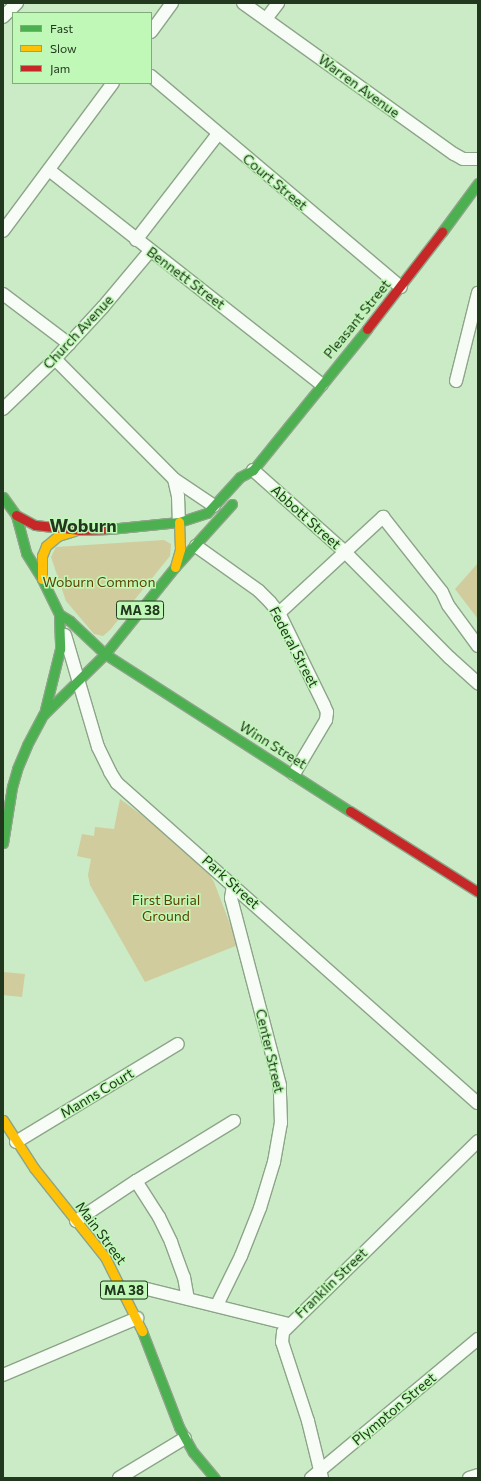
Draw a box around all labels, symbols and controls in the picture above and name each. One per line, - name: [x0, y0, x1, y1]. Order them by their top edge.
- legend: [12, 12, 152, 84]
- text: Fast: [50, 21, 73, 35]
- text: Slow: [50, 41, 77, 55]
- street label: Warren Avenue: [315, 51, 403, 121]
- text: Jam: [50, 61, 70, 75]
- street label: Court Street: [239, 150, 311, 214]
- street label: Bennett Street: [144, 243, 228, 313]
- street label: Pleasant Street: [320, 276, 394, 362]
- street label: Church Avenue: [39, 292, 117, 372]
- street label: Abbott Street: [268, 481, 344, 553]
- district label: Woburn: [49, 514, 117, 536]
- park label: Woburn Common: [43, 574, 155, 590]
- road number: MA 38: [116, 599, 164, 621]
- street label: Federal Street: [266, 604, 322, 690]
- street label: Winn Street: [236, 718, 310, 772]
- street label: Park Street: [199, 852, 263, 912]
- park label: First Burial Ground: [132, 892, 200, 924]
- street label: Center Street: [252, 1007, 288, 1095]
- street label: Manns Court: [57, 1064, 137, 1122]
- street label: Main Street: [72, 1198, 130, 1268]
- street label: Franklin Street: [291, 1244, 371, 1322]
- road number: MA 38: [100, 1279, 148, 1301]
- street label: Plympton Street: [349, 1369, 439, 1449]

